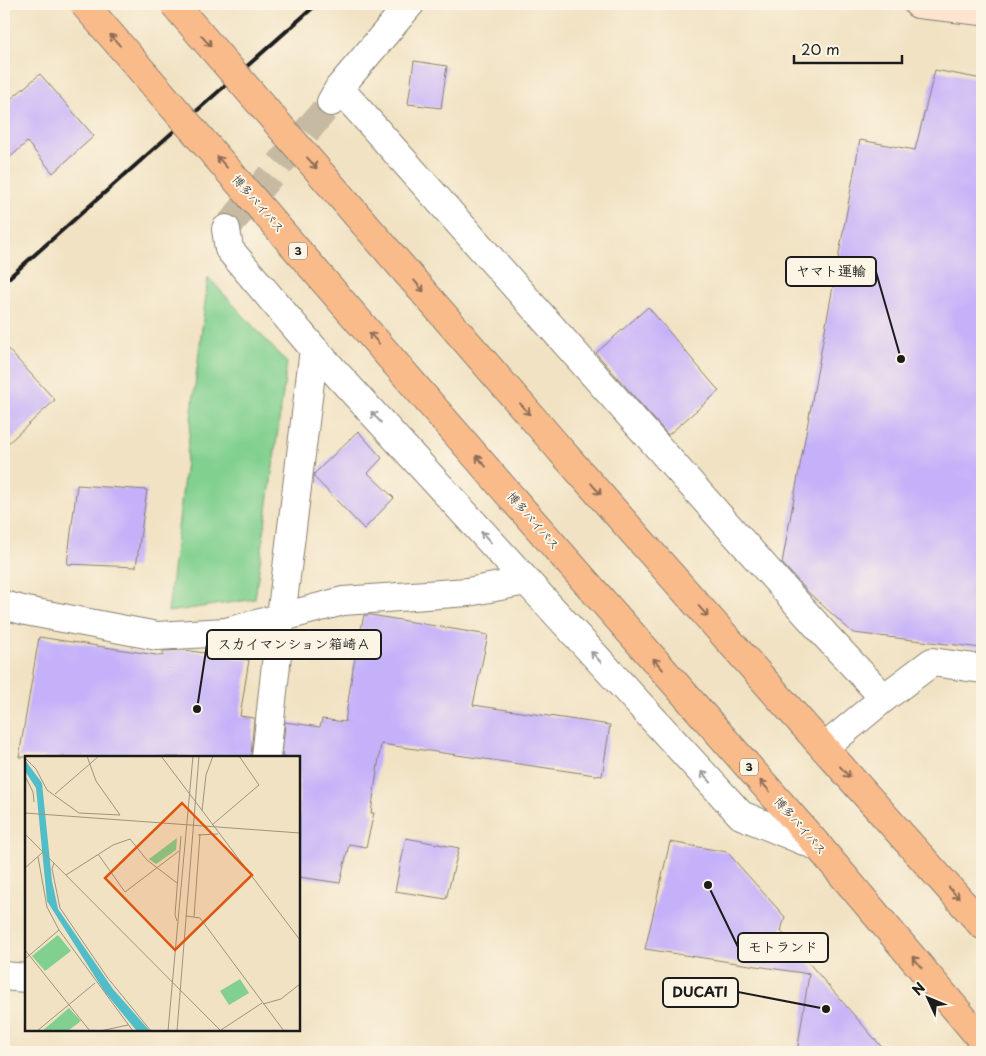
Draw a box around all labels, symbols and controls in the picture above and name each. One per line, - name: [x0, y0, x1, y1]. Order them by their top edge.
- scale bar: [794, 32, 901, 64]
- one-way arrow: [109, 33, 121, 46]
- one-way arrow: [200, 34, 211, 47]
- text: 20 m: [801, 37, 840, 60]
- one-way arrow: [216, 156, 227, 169]
- one-way arrow: [306, 157, 318, 170]
- street label: 博多バイパス: [228, 170, 289, 236]
- road number: 3: [289, 242, 307, 260]
- callout: ヤマト運輸: [786, 257, 876, 286]
- text: ヤマト運輸: [796, 260, 866, 281]
- one-way arrow: [413, 279, 424, 292]
- one-way arrow: [369, 332, 380, 345]
- one-way arrow: [519, 402, 531, 415]
- one-way arrow: [370, 411, 382, 424]
- one-way arrow: [475, 454, 486, 467]
- one-way arrow: [590, 483, 601, 496]
- street label: 博多バイパス: [503, 487, 564, 553]
- one-way arrow: [480, 531, 492, 544]
- one-way arrow: [697, 605, 709, 618]
- callout: スカイマンション箱崎Ａ: [207, 630, 381, 659]
- text: スカイマンション箱崎Ａ: [218, 633, 370, 654]
- one-way arrow: [590, 650, 602, 663]
- one-way arrow: [652, 657, 664, 670]
- inset map: [25, 756, 300, 1031]
- road number: 3: [740, 759, 758, 776]
- one-way arrow: [839, 766, 851, 779]
- one-way arrow: [700, 770, 711, 783]
- one-way arrow: [760, 780, 771, 793]
- street label: 博多バイパス: [770, 792, 831, 858]
- one-way arrow: [948, 887, 960, 900]
- callout: モトランド: [738, 933, 828, 962]
- text: モトランド: [748, 936, 818, 957]
- one-way arrow: [911, 956, 922, 969]
- north arrow: [904, 974, 954, 1024]
- text: N: [907, 977, 930, 1000]
- callout: DUCATI: [663, 978, 738, 1007]
- text: DUCATI: [672, 981, 728, 1002]

